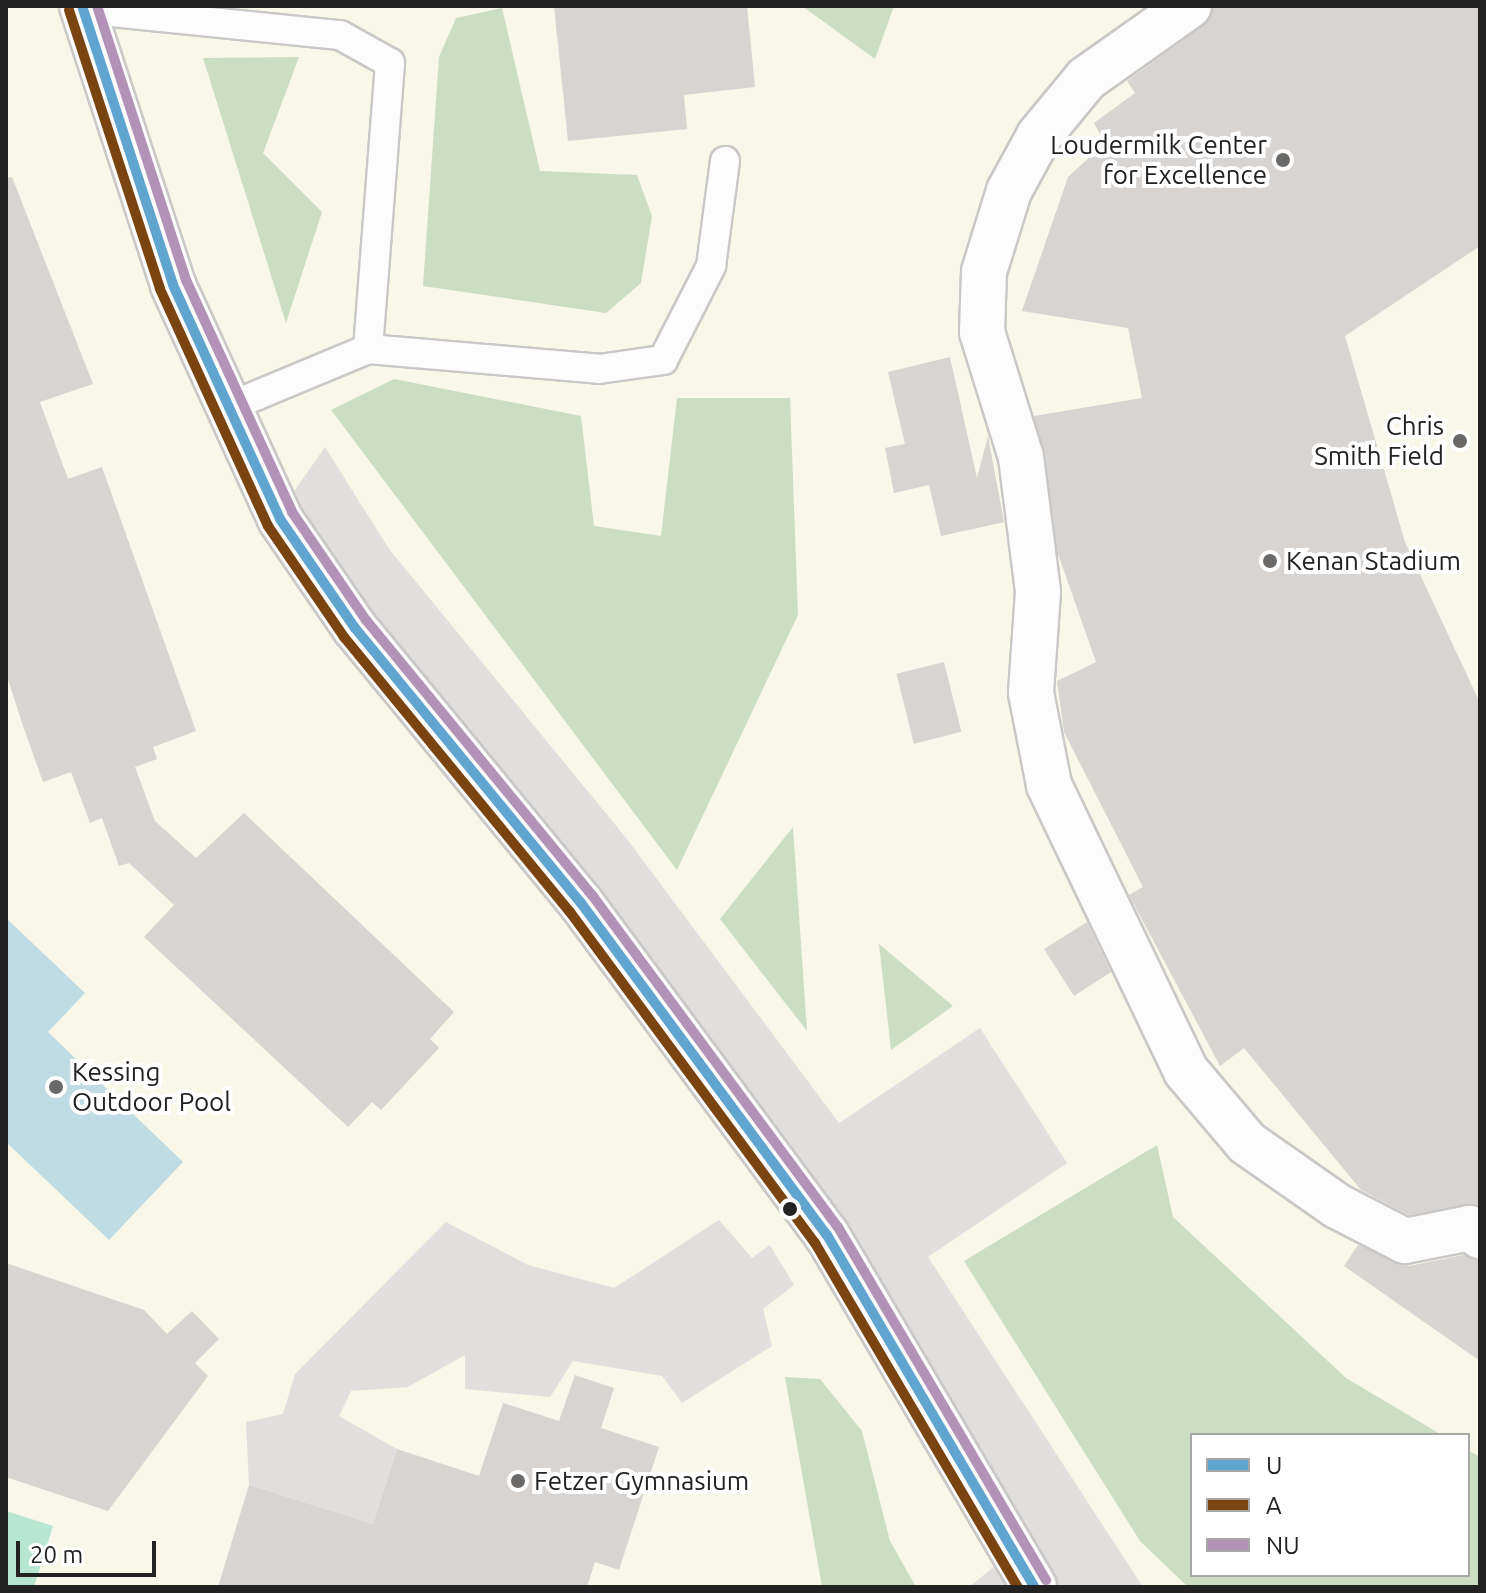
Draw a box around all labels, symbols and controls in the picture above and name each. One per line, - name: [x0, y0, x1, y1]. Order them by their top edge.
- place label: Loudermilk Center for Excellence: [1050, 129, 1267, 190]
- marker: Loudermilk Center for Excellence: [1274, 151, 1292, 169]
- place label: Chris Smith Field: [1314, 410, 1444, 472]
- marker: Chris Smith Field: [1451, 432, 1469, 450]
- place label: Kenan Stadium: [1286, 545, 1461, 577]
- marker: Kenan Stadium: [1261, 552, 1279, 570]
- place label: Kessing Outdoor Pool: [72, 1056, 231, 1118]
- marker: Kessing Outdoor Pool: [47, 1078, 65, 1096]
- unlabelled marker: [782, 1201, 798, 1217]
- legend: [1190, 1433, 1470, 1577]
- text: U: [1266, 1452, 1282, 1479]
- place label: Fetzer Gymnasium: [534, 1465, 749, 1497]
- marker: Fetzer Gymnasium: [509, 1472, 527, 1490]
- text: A: [1266, 1492, 1282, 1519]
- scale bar: [20, 1525, 160, 1575]
- text: NU: [1266, 1532, 1300, 1559]
- text: 20 m: [30, 1541, 83, 1568]

